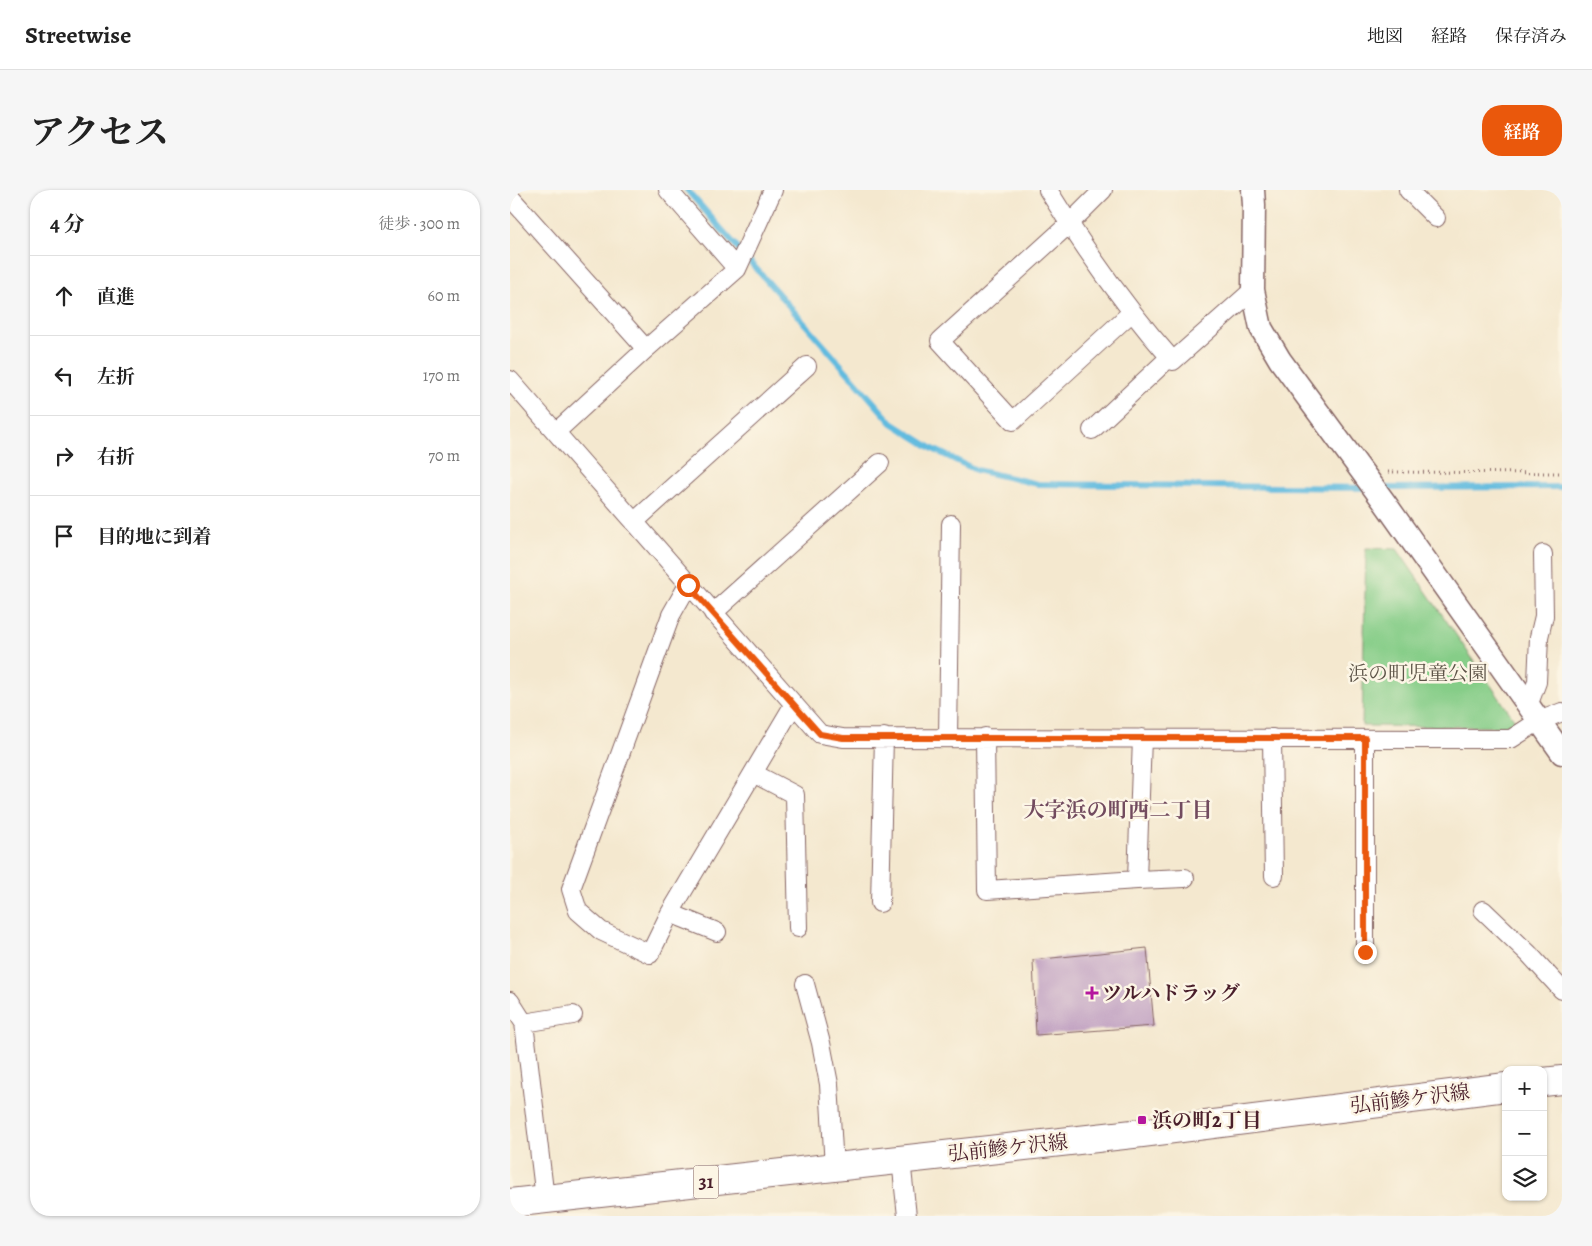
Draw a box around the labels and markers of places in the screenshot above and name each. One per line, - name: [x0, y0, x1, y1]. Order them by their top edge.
- place label: ツルハドラッグ: [1102, 980, 1240, 1007]
- marker: ツルハドラッグ: [1086, 987, 1098, 999]
- place label: 浜の町2丁目: [1152, 1107, 1262, 1134]
- marker: 浜の町2丁目: [1136, 1114, 1148, 1126]

